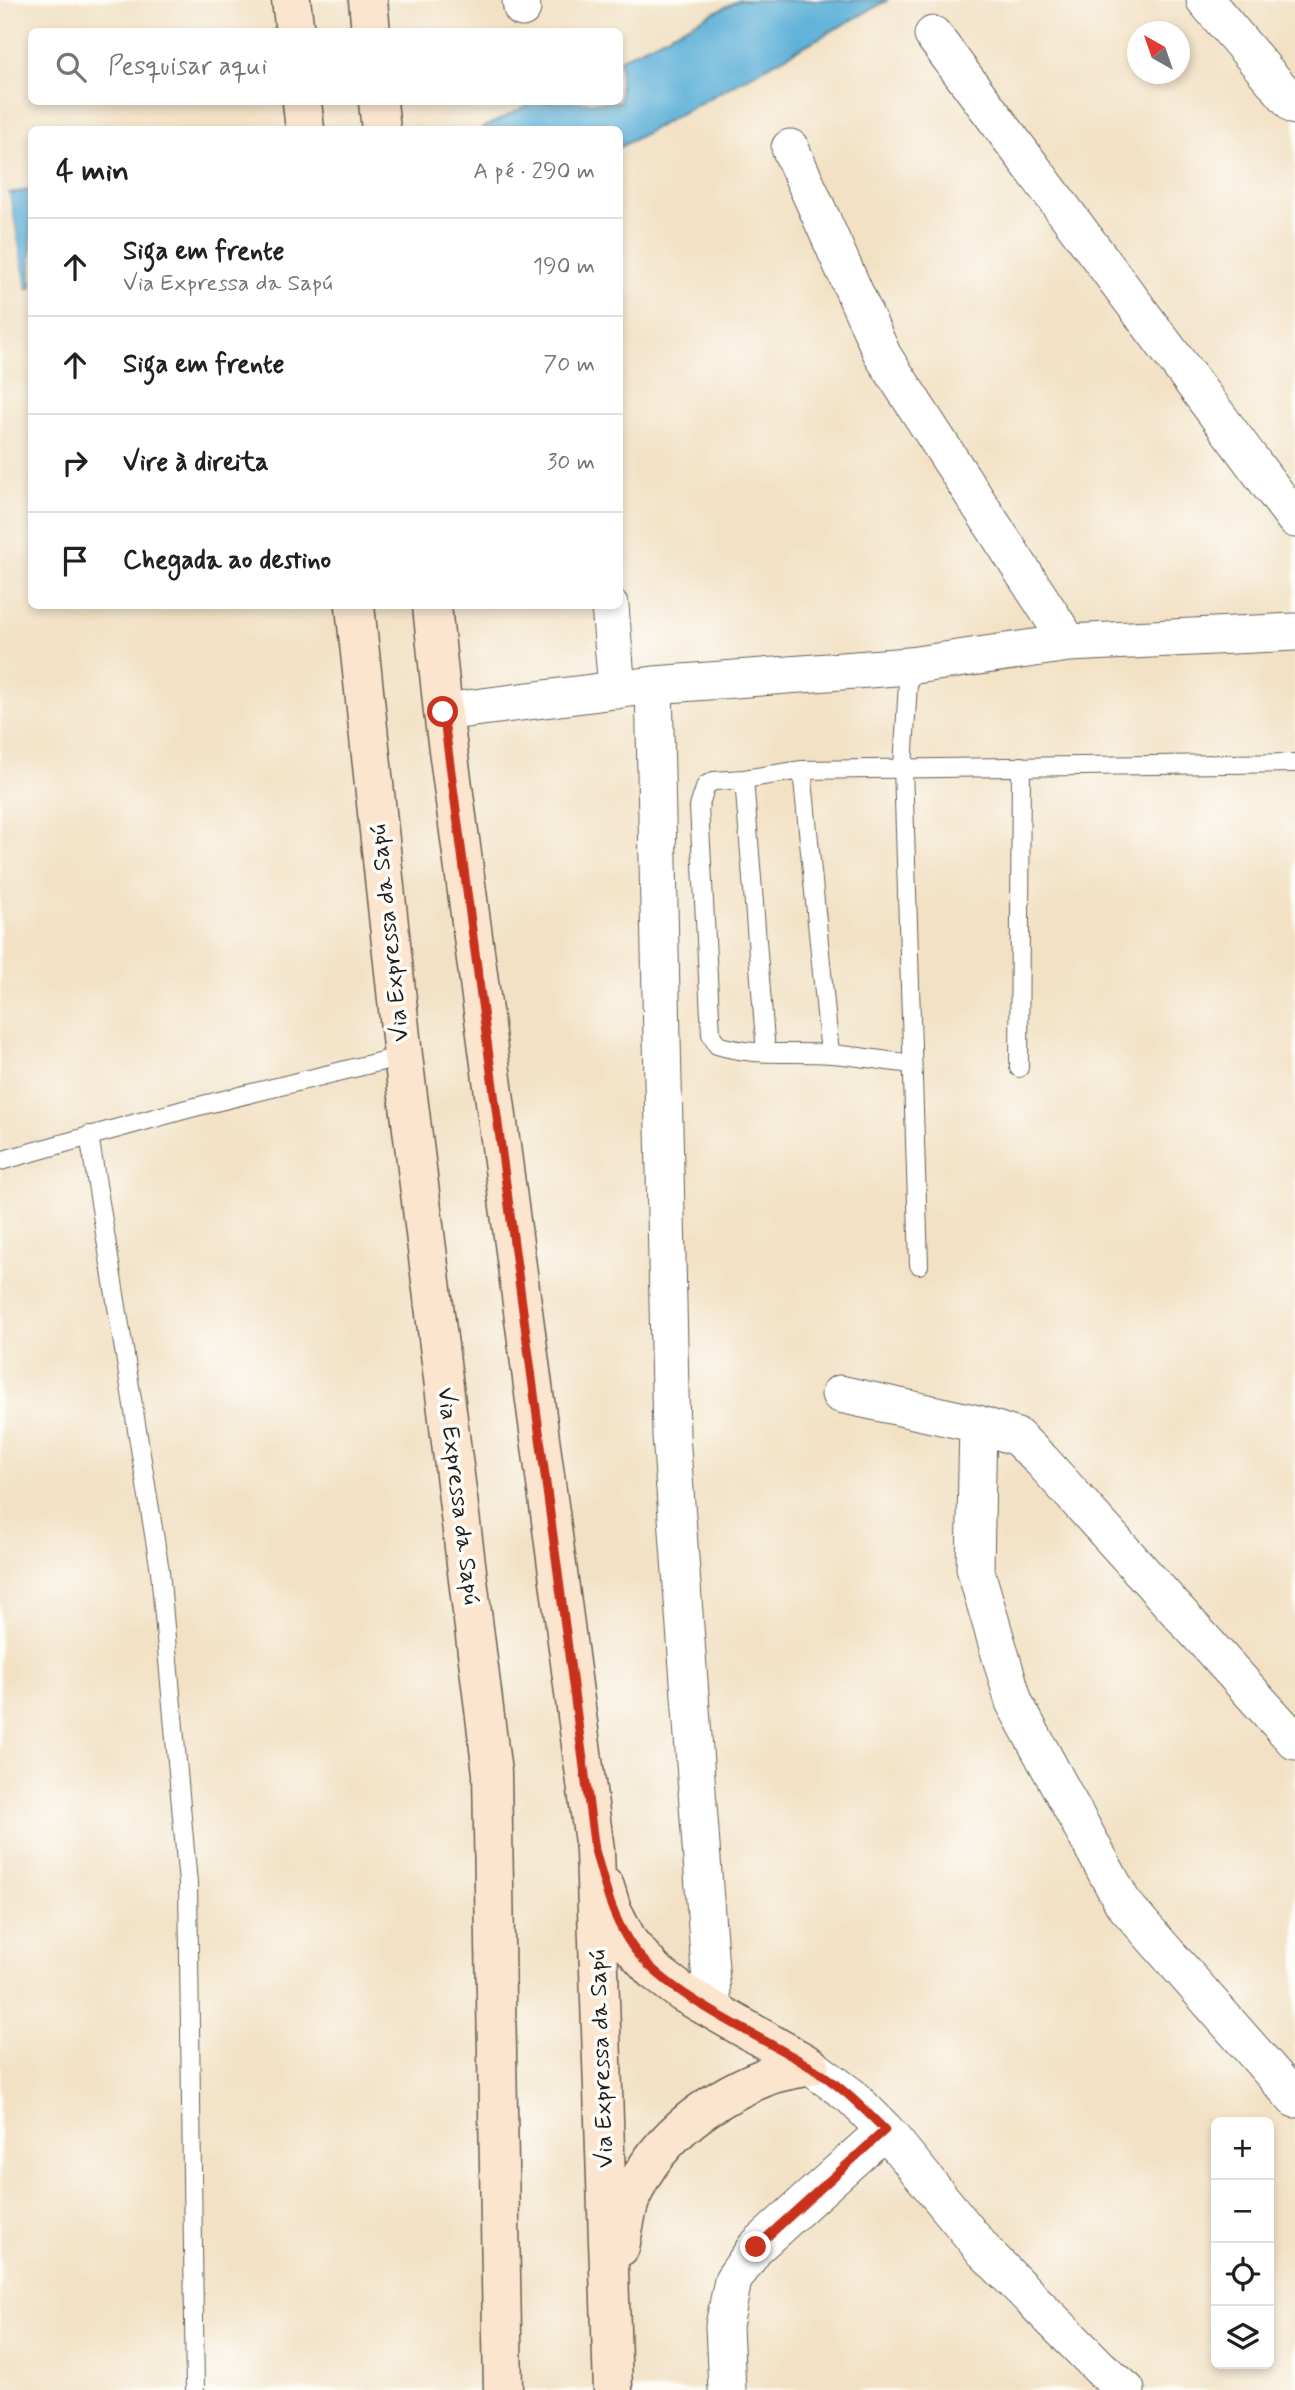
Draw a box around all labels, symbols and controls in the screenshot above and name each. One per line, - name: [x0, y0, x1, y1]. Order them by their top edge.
- north arrow: [1127, 21, 1190, 84]
- search box: [28, 28, 623, 105]
- icon: search: [52, 48, 90, 86]
- text: Pesquisar aqui: [108, 50, 267, 84]
- text: 4 min: [56, 152, 129, 191]
- text: A pé · 290 m: [473, 157, 595, 187]
- text: Siga em frente: [123, 235, 284, 269]
- icon: ahead: [56, 248, 94, 286]
- text: 190 m: [533, 252, 595, 282]
- text: Via Expressa da Sapú: [123, 269, 333, 299]
- icon: ahead: [56, 346, 94, 384]
- text: Siga em frente: [123, 348, 284, 382]
- text: 70 m: [543, 350, 595, 380]
- icon: right: [56, 444, 94, 482]
- text: Vire à direita: [123, 446, 269, 480]
- text: 30 m: [547, 448, 595, 478]
- icon: arrive: [56, 542, 94, 580]
- text: Chegada ao destino: [123, 544, 331, 578]
- route start: [427, 696, 458, 727]
- street label: Via Expressa da Sapú: [363, 823, 417, 1043]
- street label: Via Expressa da Sapú: [429, 1386, 487, 1607]
- street label: Via Expressa da Sapú: [583, 1949, 621, 2169]
- map controls: [1211, 2117, 1274, 2369]
- button: +: [1211, 2117, 1274, 2180]
- button: −: [1211, 2180, 1274, 2243]
- route end: [740, 2231, 771, 2262]
- button: locate: [1211, 2243, 1274, 2306]
- button: layers: [1211, 2306, 1274, 2369]

